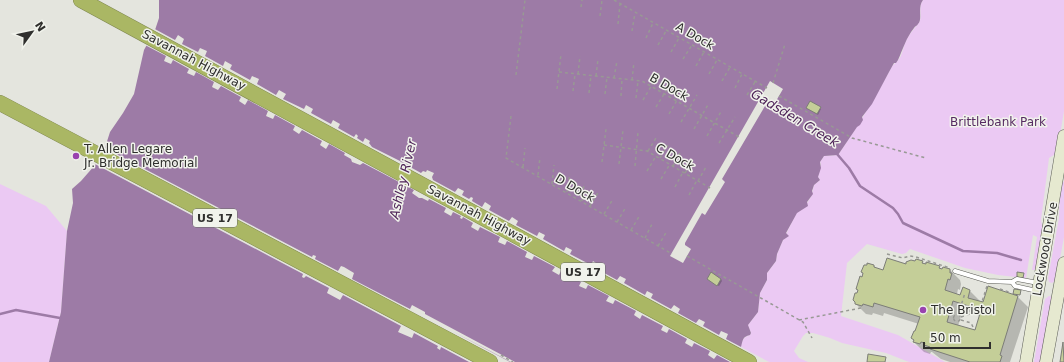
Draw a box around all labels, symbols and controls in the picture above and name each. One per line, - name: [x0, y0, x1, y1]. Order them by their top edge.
- north arrow: [12, 12, 52, 52]
- text: N: [32, 19, 48, 34]
- street label: A Dock: [673, 19, 717, 53]
- street label: Savannah Highway: [140, 27, 248, 93]
- street label: B Dock: [647, 70, 691, 104]
- water label: Gadsden Creek: [748, 86, 842, 150]
- park label: Brittlebank Park: [950, 115, 1046, 129]
- water label: Ashley River: [386, 136, 420, 221]
- street label: C Dock: [653, 140, 697, 174]
- place label: T. Allen Legare Jr. Bridge Memorial: [83, 142, 198, 170]
- marker: T. Allen Legare Jr. Bridge Memorial: [71, 151, 81, 161]
- street label: D Dock: [553, 171, 597, 205]
- street label: Savannah Highway: [425, 182, 533, 248]
- street label: Lockwood Drive: [1030, 201, 1060, 297]
- road number: US 17: [193, 209, 237, 227]
- road number: US 17: [561, 263, 605, 281]
- place label: The Bristol: [930, 303, 995, 317]
- marker: The Bristol: [918, 305, 928, 315]
- scale bar: [924, 324, 990, 350]
- text: 50 m: [930, 331, 961, 345]

